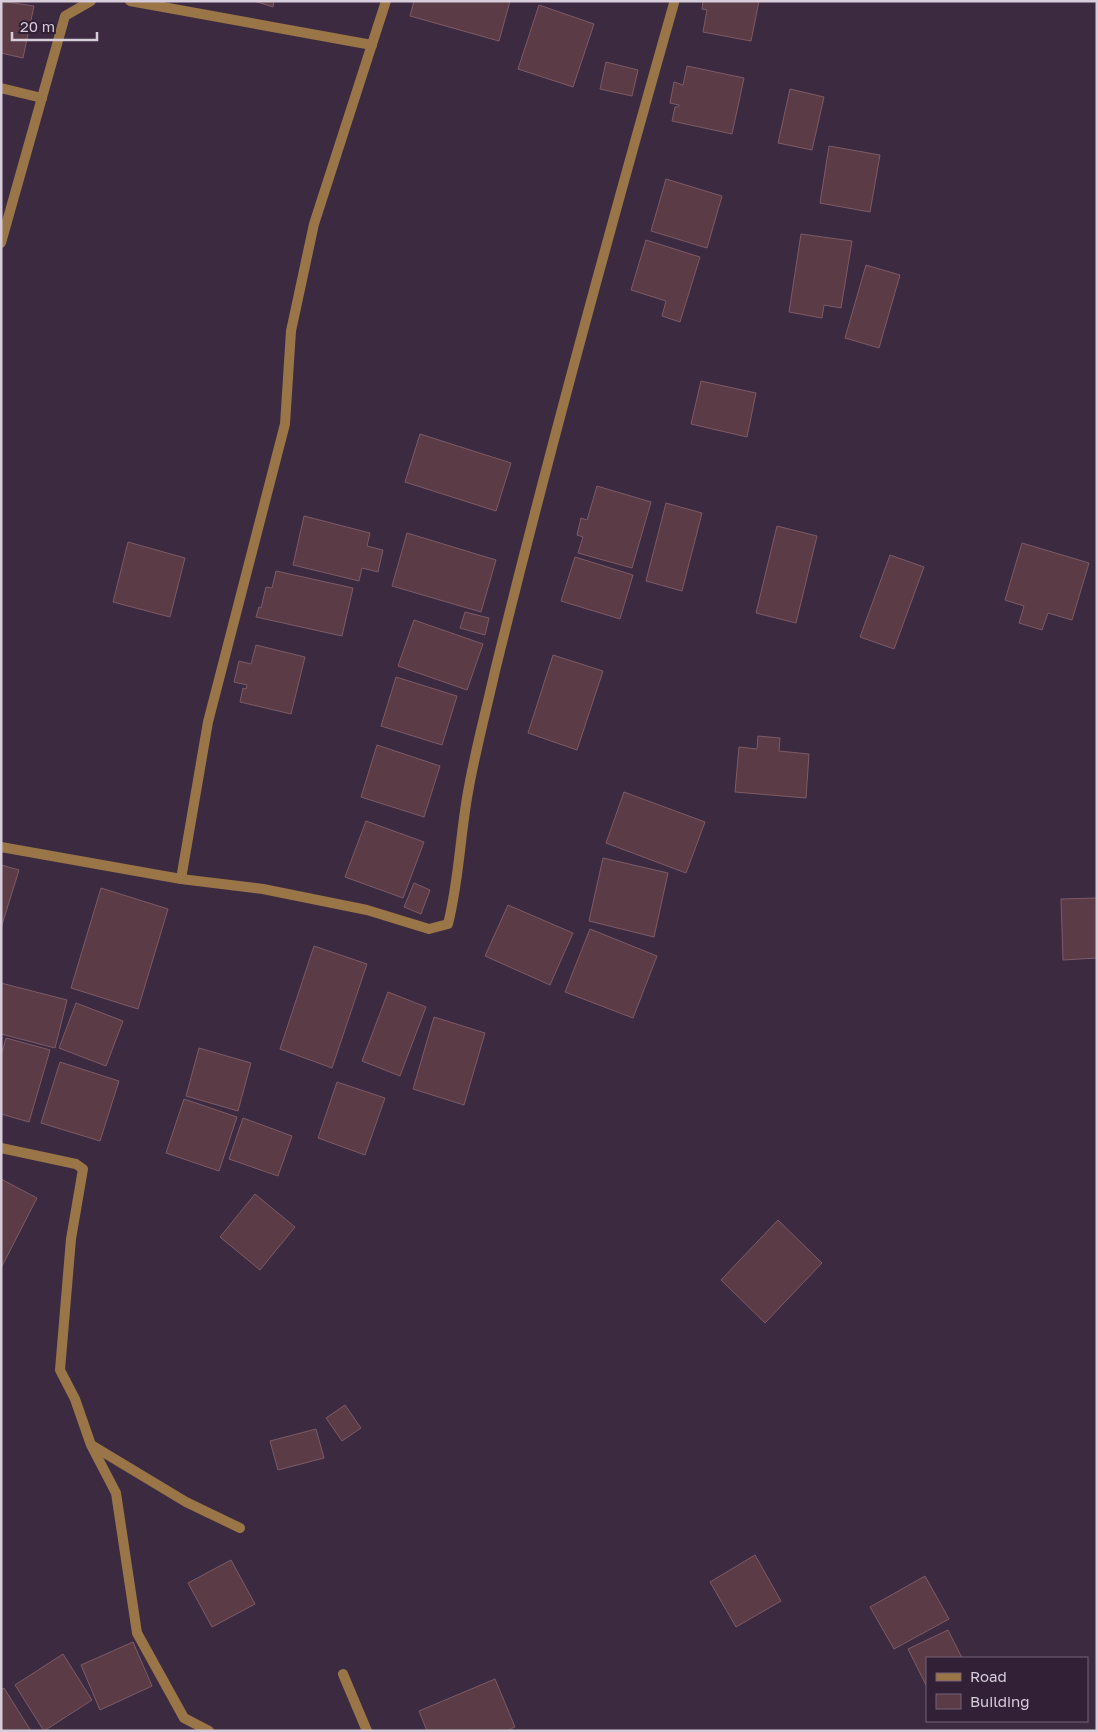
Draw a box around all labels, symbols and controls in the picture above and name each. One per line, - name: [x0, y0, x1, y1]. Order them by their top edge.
- scale bar: [12, 10, 98, 42]
- text: 20 m: [20, 17, 55, 35]
- legend: [926, 1657, 1088, 1722]
- text: Road: [970, 1667, 1007, 1685]
- text: Building: [970, 1692, 1030, 1710]

